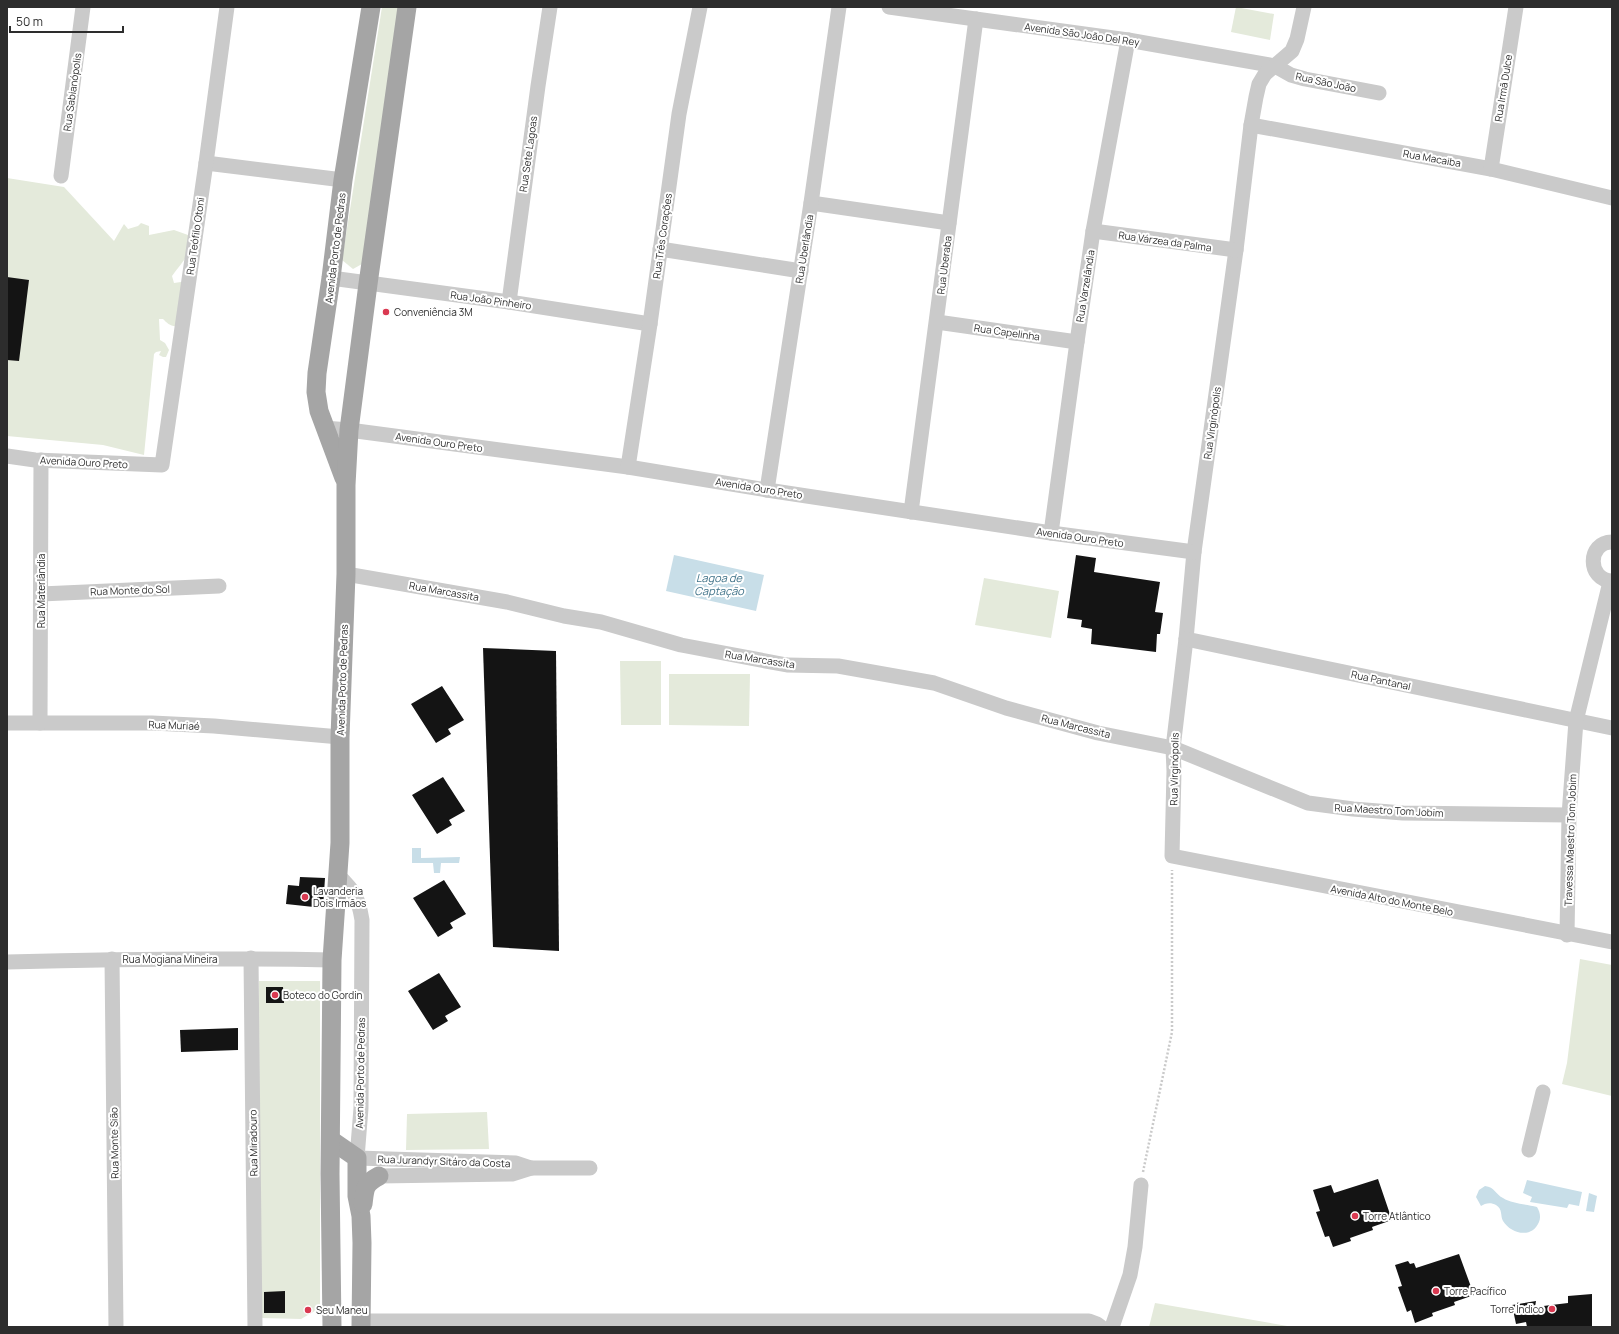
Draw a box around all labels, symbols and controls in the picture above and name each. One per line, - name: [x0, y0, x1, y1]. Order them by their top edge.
- scale bar: [10, 8, 123, 34]
- text: 50 m: [16, 13, 43, 30]
- street label: Avenida São João Del Rey: [1024, 19, 1141, 49]
- street label: Rua Sabianópolis: [60, 52, 84, 132]
- street label: Rua Irmã Dulce: [1491, 53, 1515, 123]
- street label: Rua São João: [1294, 69, 1358, 95]
- street label: Rua Sete Lagoas: [516, 115, 540, 193]
- street label: Rua Macaiba: [1402, 146, 1462, 170]
- street label: Avenida Porto de Pedras: [321, 192, 349, 304]
- street label: Rua Três Corações: [649, 192, 675, 280]
- street label: Rua Teófilo Otoni: [183, 196, 207, 276]
- street label: Rua Uberlândia: [792, 213, 816, 285]
- street label: Rua Várzea da Palma: [1117, 228, 1213, 254]
- street label: Rua Uberaba: [933, 235, 955, 295]
- street label: Rua Varzelândia: [1072, 249, 1098, 323]
- street label: Rua João Pinheiro: [450, 287, 532, 313]
- place label: Conveniência 3M: [394, 305, 473, 319]
- marker: Conveniência 3M: [381, 307, 391, 317]
- street label: Rua Capelinha: [973, 320, 1041, 344]
- street label: Rua Virginópolis: [1200, 386, 1224, 460]
- street label: Avenida Ouro Preto: [394, 429, 484, 455]
- street label: Avenida Ouro Preto: [40, 453, 128, 471]
- street label: Avenida Ouro Preto: [714, 474, 804, 502]
- street label: Avenida Ouro Preto: [1035, 524, 1125, 550]
- street label: Rua Materlândia: [34, 554, 48, 628]
- water label: Lagoa de Captação: [694, 570, 745, 598]
- street label: Rua Marcassita: [408, 578, 480, 604]
- street label: Rua Monte do Sol: [90, 582, 170, 598]
- street label: Avenida Porto de Pedras: [333, 624, 351, 736]
- street label: Rua Marcassita: [724, 647, 796, 671]
- street label: Rua Pantanal: [1350, 667, 1412, 693]
- street label: Rua Marcassita: [1040, 711, 1112, 741]
- street label: Rua Muriaé: [148, 717, 200, 733]
- street label: Rua Virginópolis: [1166, 732, 1182, 806]
- street label: Travessa Maestro Tom Jobim: [1561, 774, 1579, 906]
- street label: Rua Maestro Tom Jobim: [1334, 800, 1444, 820]
- street label: Avenida Alto do Monte Belo: [1329, 881, 1455, 919]
- place label: Lavanderia Dois Irmãos: [313, 884, 366, 910]
- marker: Lavanderia Dois Irmãos: [300, 892, 310, 902]
- street label: Rua Mogiana Mineira: [122, 952, 218, 966]
- place label: Boteco do Gordin: [283, 988, 363, 1002]
- marker: Boteco do Gordin: [270, 990, 280, 1000]
- street label: Avenida Porto de Pedras: [352, 1017, 368, 1129]
- street label: Rua Monte Sião: [106, 1107, 122, 1179]
- street label: Rua Miradouro: [245, 1109, 261, 1176]
- street label: Rua Jurandyr Sitáro da Costa: [377, 1152, 511, 1170]
- place label: Torre Atlântico: [1363, 1209, 1431, 1223]
- marker: Torre Atlântico: [1350, 1211, 1360, 1221]
- place label: Torre Pacífico: [1444, 1284, 1507, 1298]
- marker: Torre Pacífico: [1431, 1286, 1441, 1296]
- place label: Torre Índico: [1490, 1302, 1544, 1316]
- place label: Seu Maneu: [316, 1303, 368, 1317]
- marker: Torre Índico: [1547, 1304, 1557, 1314]
- marker: Seu Maneu: [303, 1305, 313, 1315]

